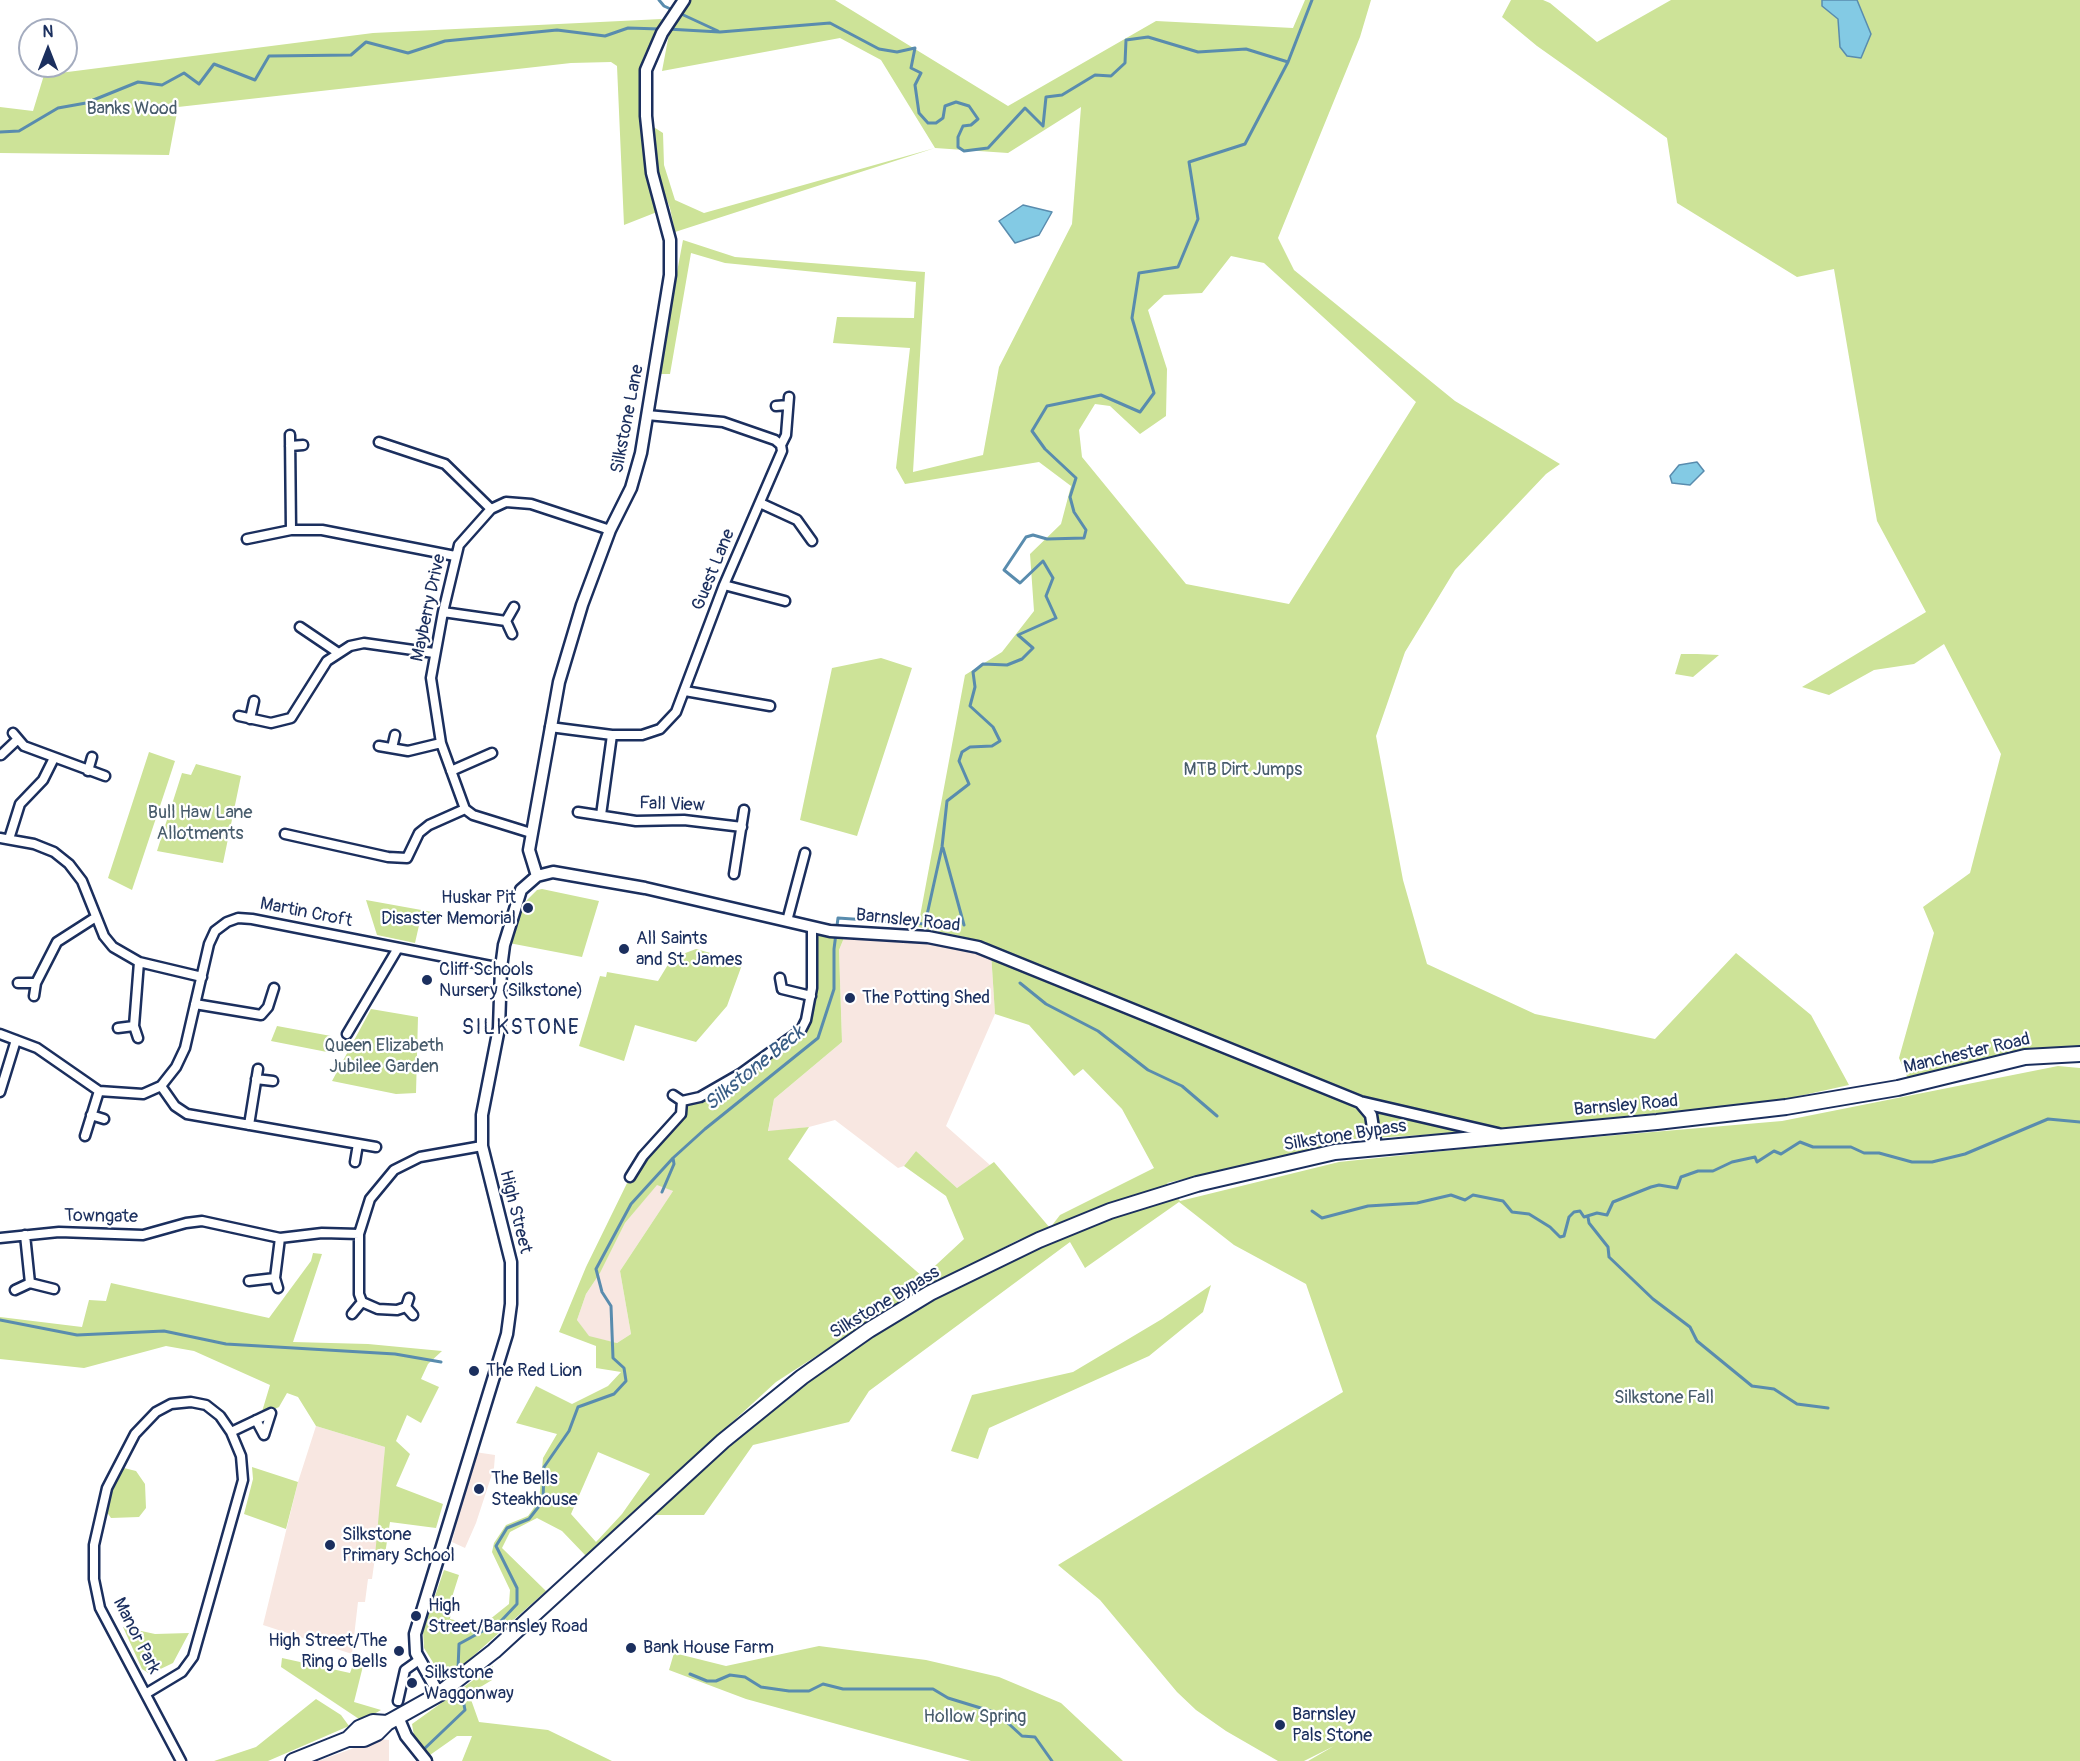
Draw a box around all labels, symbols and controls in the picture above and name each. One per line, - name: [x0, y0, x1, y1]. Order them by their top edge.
- north arrow: [18, 18, 78, 78]
- text: N: [43, 22, 53, 42]
- park label: Banks Wood: [86, 98, 178, 120]
- street label: Silkstone Lane: [607, 363, 649, 475]
- street label: Guest Lane: [688, 526, 740, 614]
- street label: Mayberry Drive: [407, 552, 451, 664]
- park label: MTB Dirt Jumps: [1184, 759, 1302, 781]
- street label: Fall View: [639, 793, 705, 817]
- park label: Bull Haw Lane Allotments: [148, 802, 252, 844]
- place label: Huskar Pit Disaster Memorial: [381, 887, 516, 930]
- street label: Martin Croft: [258, 893, 354, 933]
- marker: Huskar Pit Disaster Memorial: [521, 901, 535, 915]
- street label: Barnsley Road: [855, 905, 961, 937]
- place label: All Saints and St. James: [636, 928, 742, 970]
- marker: All Saints and St. James: [617, 942, 631, 956]
- place label: Cliff Schools Nursery (Silkstone): [439, 959, 583, 1002]
- marker: Cliff Schools Nursery (Silkstone): [420, 973, 434, 987]
- place label: The Potting Shed: [862, 987, 990, 1009]
- marker: The Potting Shed: [843, 991, 857, 1005]
- district label: SILKSTONE: [462, 1016, 580, 1042]
- water label: Silkstone Beck: [700, 1022, 810, 1116]
- street label: Manchester Road: [1902, 1029, 2032, 1079]
- park label: Queen Elizabeth Jubilee Garden: [324, 1035, 444, 1078]
- street label: Barnsley Road: [1573, 1091, 1679, 1121]
- street label: Silkstone Bypass: [1282, 1116, 1408, 1156]
- street label: High Street: [494, 1168, 536, 1256]
- street label: Towngate: [64, 1206, 138, 1228]
- street label: Silkstone Bypass: [826, 1262, 944, 1344]
- place label: The Red Lion: [486, 1360, 582, 1382]
- marker: The Red Lion: [467, 1364, 481, 1378]
- park label: Silkstone Fall: [1614, 1387, 1714, 1409]
- place label: The Bells Steakhouse: [491, 1468, 578, 1510]
- marker: The Bells Steakhouse: [472, 1482, 486, 1496]
- place label: Silkstone Primary School: [342, 1524, 455, 1567]
- marker: Silkstone Primary School: [323, 1538, 337, 1552]
- street label: Manor Park: [108, 1594, 164, 1678]
- place label: High Street/Barnsley Road: [428, 1595, 588, 1638]
- marker: High Street/Barnsley Road: [409, 1609, 423, 1623]
- place label: High Street/The Ring o Bells: [268, 1630, 387, 1672]
- place label: Bank House Farm: [643, 1637, 774, 1659]
- marker: Bank House Farm: [624, 1641, 638, 1655]
- marker: High Street/The Ring o Bells: [392, 1644, 406, 1658]
- place label: Silkstone Waggonway: [424, 1662, 514, 1704]
- marker: Silkstone Waggonway: [405, 1676, 419, 1690]
- place label: Barnsley Pals Stone: [1292, 1704, 1372, 1746]
- park label: Hollow Spring: [924, 1706, 1026, 1728]
- marker: Barnsley Pals Stone: [1273, 1718, 1287, 1732]

